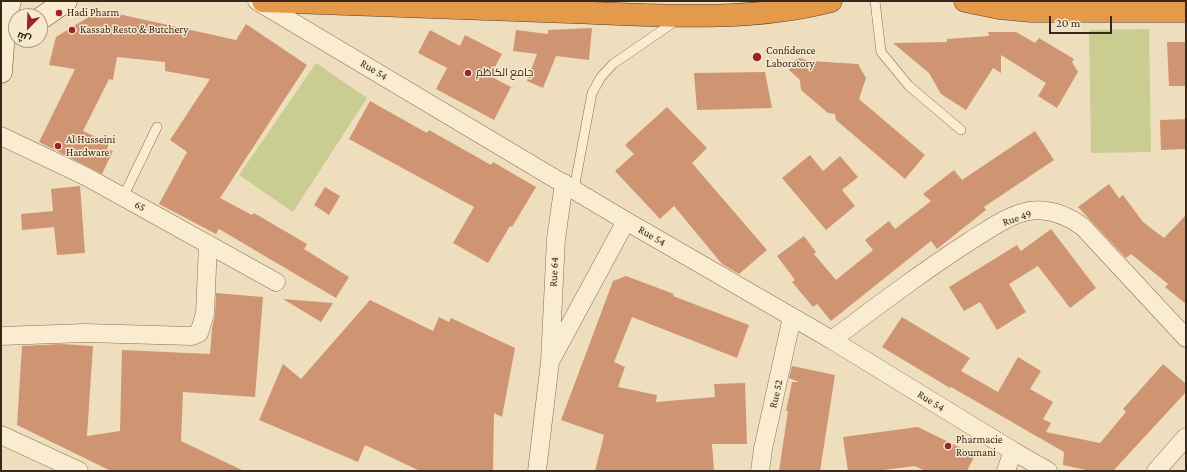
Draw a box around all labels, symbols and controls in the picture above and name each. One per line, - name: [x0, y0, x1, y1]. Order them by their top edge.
- place label: Hadi Pharm: [67, 6, 119, 20]
- north arrow: [8, 8, 48, 48]
- marker: Hadi Pharm: [54, 8, 64, 18]
- scale bar: [1051, 8, 1114, 34]
- text: 20 m: [1056, 16, 1080, 30]
- place label: Kassab Resto & Butchery: [80, 23, 188, 37]
- marker: Kassab Resto & Butchery: [67, 25, 77, 35]
- text: ش: [15, 30, 33, 46]
- place label: Confidence Laboratory: [766, 44, 816, 70]
- marker: Confidence Laboratory: [751, 51, 763, 63]
- street label: Rue 54: [358, 57, 390, 83]
- place label: جامع الكاظم: [476, 66, 533, 80]
- marker: جامع الكاظم: [463, 68, 473, 78]
- place label: Al Husseini Hardware: [66, 133, 115, 159]
- marker: Al Husseini Hardware: [53, 141, 63, 151]
- street label: 65: [132, 198, 148, 214]
- street label: Rue 49: [1001, 207, 1033, 229]
- street label: Rue 54: [636, 223, 668, 249]
- street label: Rue 64: [547, 257, 561, 287]
- street label: Rue 52: [766, 378, 786, 410]
- street label: Rue 54: [915, 388, 947, 414]
- place label: Pharmacie Roumani: [956, 433, 1003, 459]
- marker: Pharmacie Roumani: [943, 441, 953, 451]

